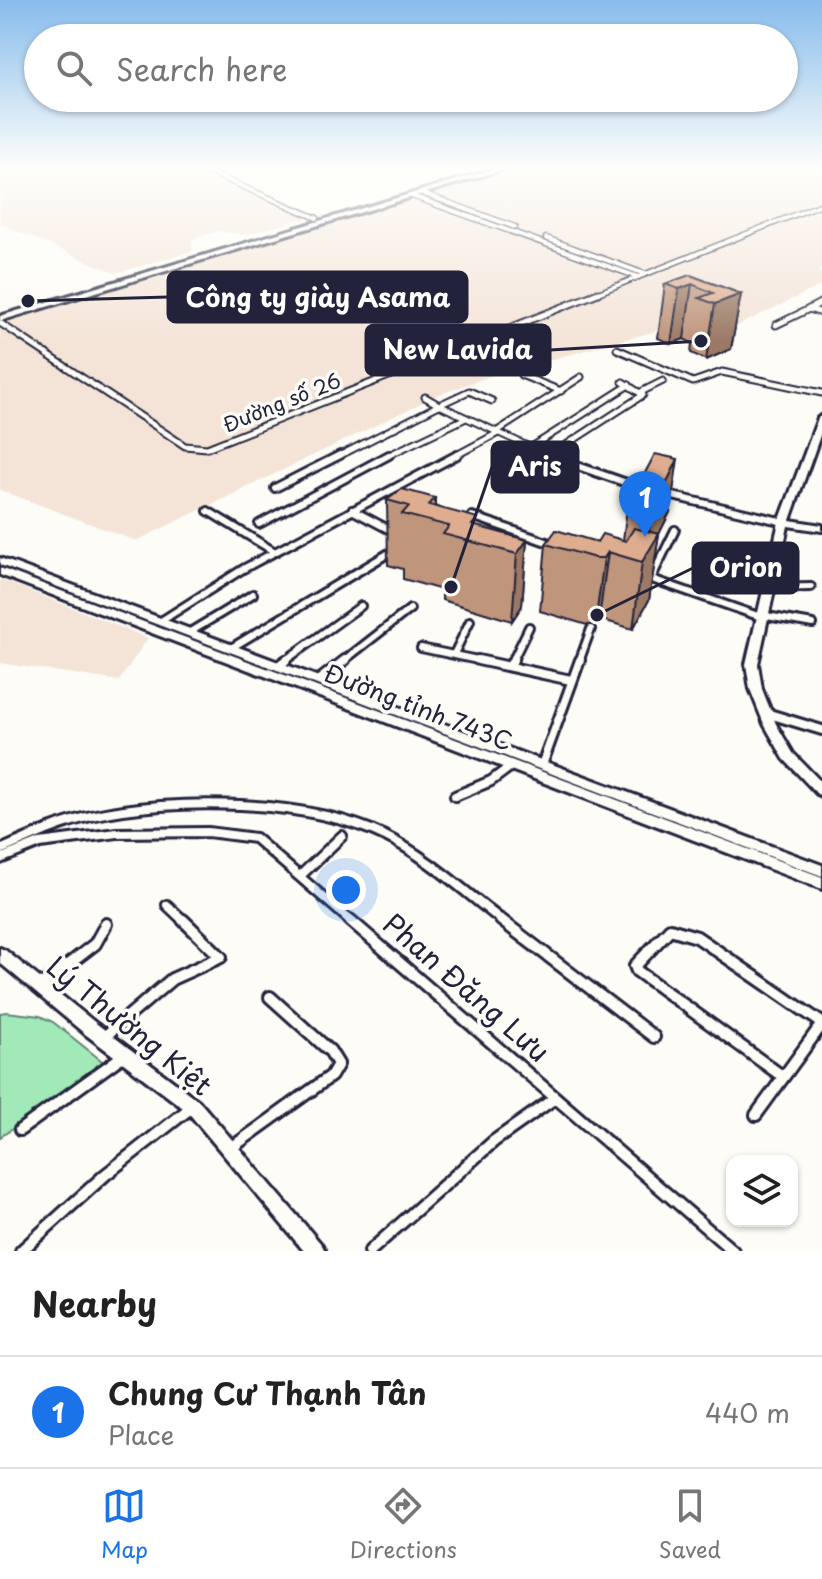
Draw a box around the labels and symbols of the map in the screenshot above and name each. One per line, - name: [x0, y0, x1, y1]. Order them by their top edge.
- callout: Công ty giày Asama: [168, 272, 467, 322]
- text: Công ty giày Asama: [185, 277, 451, 316]
- callout: New Lavida: [366, 325, 550, 375]
- text: New Lavida: [383, 329, 533, 368]
- street label: Đường số 26: [218, 365, 345, 439]
- callout: Aris: [492, 442, 578, 492]
- text: Aris: [508, 446, 562, 485]
- pin: 1: [619, 471, 671, 537]
- callout: Orion: [693, 543, 798, 593]
- text: Orion: [709, 547, 783, 586]
- street label: Đường tỉnh 743C: [319, 654, 518, 759]
- your location: [326, 870, 366, 910]
- street label: Phan Đăng Lưu: [374, 902, 560, 1072]
- street label: Lý Thường Kiệt: [38, 944, 222, 1105]

